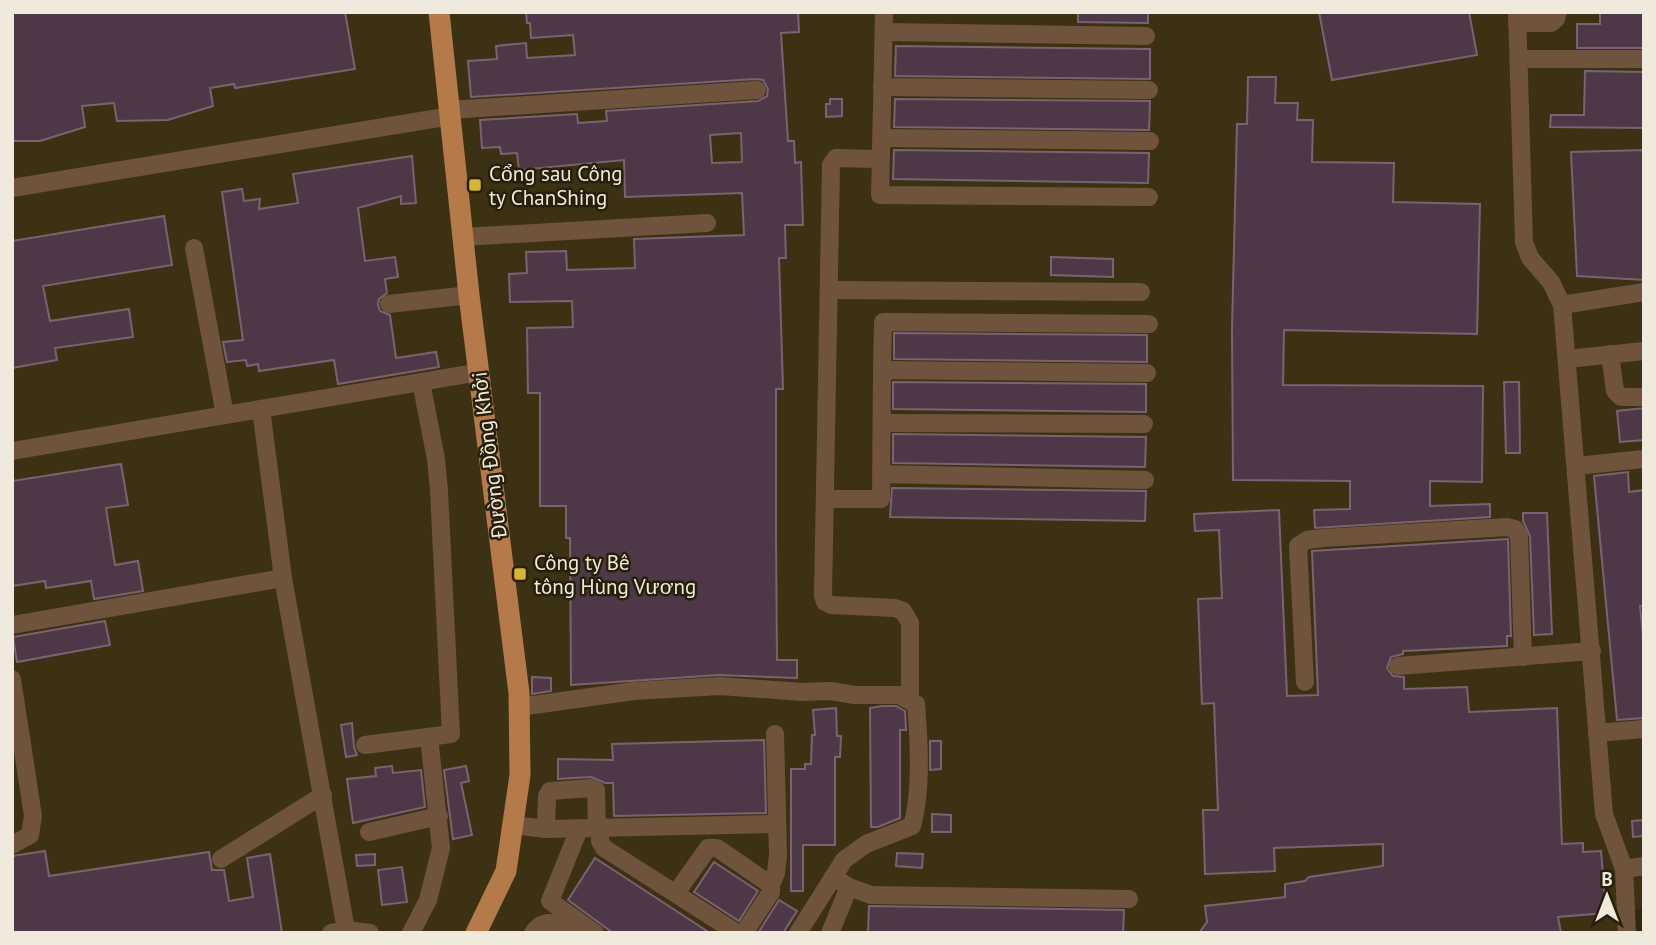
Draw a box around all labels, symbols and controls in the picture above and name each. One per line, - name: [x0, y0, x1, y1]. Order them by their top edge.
- place label: Cổng sau Công ty ChanShing: [489, 160, 623, 211]
- marker: Cổng sau Công ty ChanShing: [467, 177, 483, 193]
- street label: Đường Đồng Khởi: [465, 370, 513, 541]
- place label: Công ty Bê tông Hùng Vương: [534, 549, 696, 600]
- marker: Công ty Bê tông Hùng Vương: [512, 566, 528, 582]
- north arrow: [1572, 861, 1642, 931]
- text: B: [1601, 867, 1613, 891]

